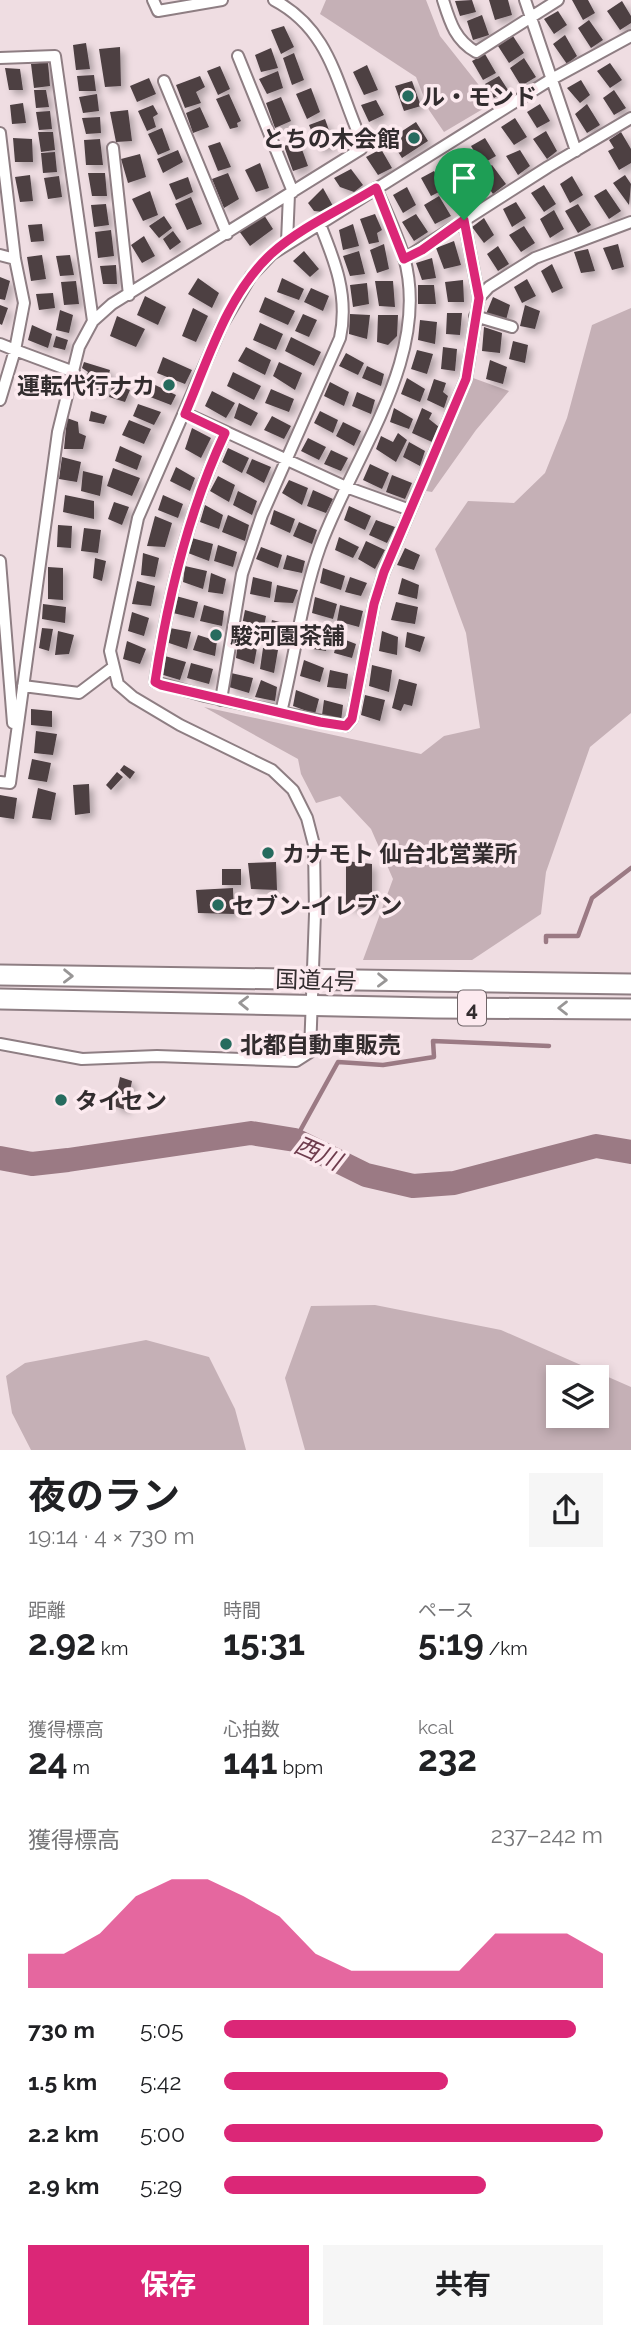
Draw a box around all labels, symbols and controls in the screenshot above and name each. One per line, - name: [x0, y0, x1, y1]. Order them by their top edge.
- place label: ル・モンド: [422, 83, 537, 110]
- marker: ル・モンド: [400, 88, 416, 104]
- place label: とちの木会館: [262, 125, 400, 152]
- marker: とちの木会館: [406, 130, 422, 146]
- pin: [434, 148, 494, 220]
- icon: arrive: [445, 159, 483, 197]
- place label: 運転代行ナカ: [17, 372, 155, 399]
- marker: 運転代行ナカ: [161, 377, 177, 393]
- place label: 駿河園茶舗: [230, 622, 345, 649]
- marker: 駿河園茶舗: [208, 627, 224, 643]
- place label: カナモト 仙台北営業所: [282, 840, 518, 867]
- marker: カナモト 仙台北営業所: [260, 845, 276, 861]
- place label: セブン-イレブン: [232, 892, 403, 919]
- marker: セブン-イレブン: [210, 897, 226, 913]
- street label: 国道4号: [275, 965, 357, 995]
- one-way arrow: [63, 968, 74, 984]
- one-way arrow: [377, 972, 387, 988]
- road number: 4: [458, 990, 486, 1026]
- one-way arrow: [238, 995, 249, 1010]
- one-way arrow: [557, 1000, 568, 1016]
- place label: 北都自動車販売: [240, 1031, 401, 1058]
- marker: 北都自動車販売: [218, 1036, 234, 1052]
- place label: タイセン: [75, 1087, 167, 1114]
- marker: タイセン: [53, 1092, 69, 1108]
- water label: 西川: [290, 1130, 349, 1177]
- map controls: [546, 1365, 609, 1428]
- button: layers: [546, 1365, 609, 1428]
- text: 夜のラン: [28, 1473, 180, 1518]
- button: share: [529, 1473, 603, 1547]
- text: 19:14 · 4 × 730 m: [28, 1522, 195, 1549]
- text: 距離: [28, 1599, 66, 1621]
- text: 時間: [223, 1599, 261, 1621]
- text: ペース: [418, 1599, 474, 1621]
- text: 2.92: [28, 1622, 96, 1663]
- text: 15:31: [223, 1622, 305, 1663]
- text: 5:19: [418, 1622, 484, 1663]
- text: km: [96, 1637, 128, 1659]
- text: /km: [484, 1637, 528, 1659]
- text: kcal: [418, 1716, 454, 1738]
- text: 獲得標高: [28, 1718, 104, 1740]
- text: 心拍数: [223, 1718, 280, 1740]
- text: 232: [418, 1738, 477, 1779]
- text: 24: [28, 1741, 68, 1782]
- text: 141: [223, 1741, 278, 1782]
- text: m: [68, 1756, 90, 1778]
- text: bpm: [278, 1756, 323, 1778]
- text: 237–242 m: [491, 1821, 603, 1848]
- text: 獲得標高: [28, 1826, 120, 1853]
- text: 730 m: [28, 2016, 95, 2043]
- text: 5:05: [140, 2016, 183, 2043]
- text: 1.5 km: [28, 2068, 97, 2095]
- text: 5:42: [140, 2068, 181, 2095]
- text: 2.2 km: [28, 2120, 99, 2147]
- text: 5:00: [140, 2120, 185, 2147]
- text: 2.9 km: [28, 2172, 99, 2199]
- text: 5:29: [140, 2172, 182, 2199]
- button: 保存: [28, 2245, 309, 2325]
- button: 共有: [323, 2245, 603, 2325]

